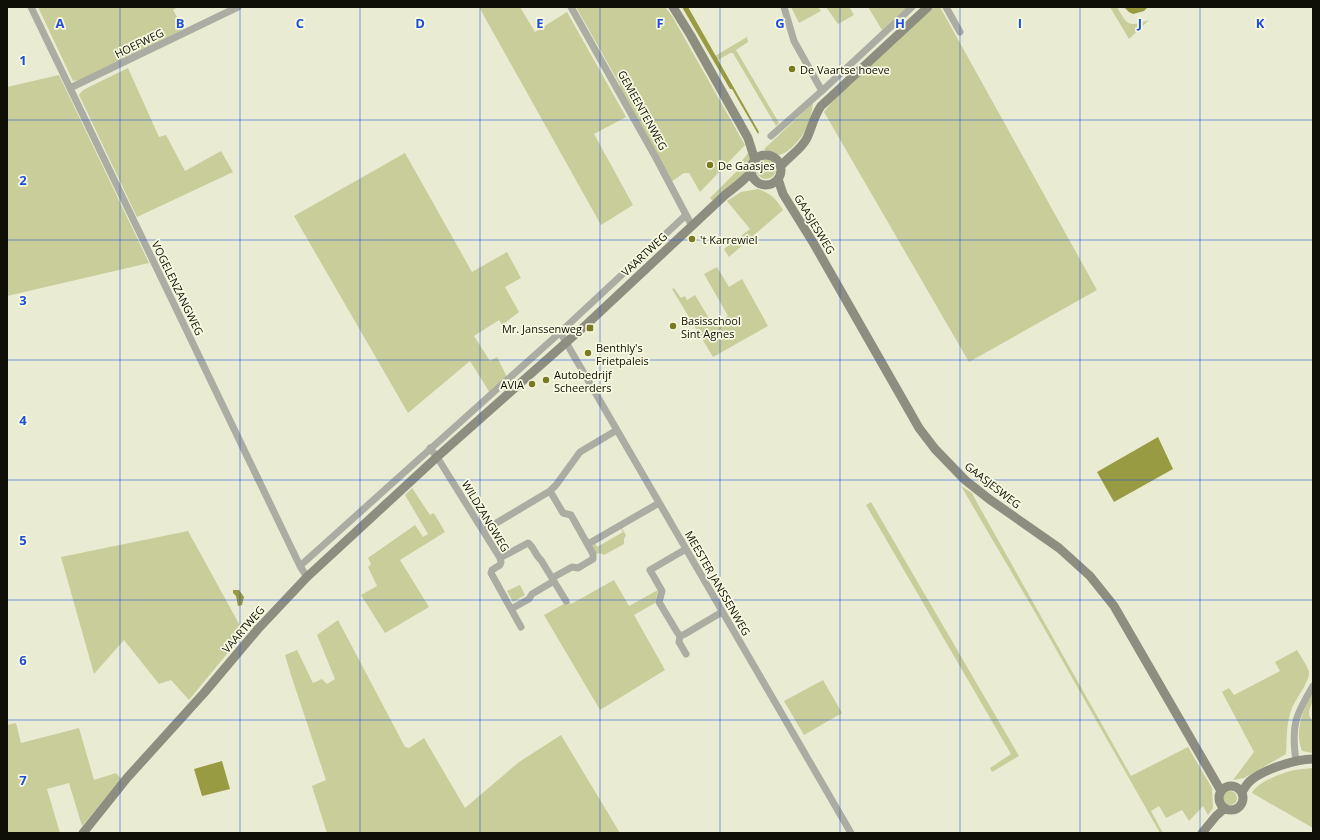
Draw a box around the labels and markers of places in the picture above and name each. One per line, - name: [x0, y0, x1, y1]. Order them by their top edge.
- place label: De Vaartse hoeve: [800, 62, 890, 77]
- marker: De Vaartse hoeve: [787, 64, 797, 74]
- place label: De Gaasjes: [718, 158, 775, 173]
- marker: De Gaasjes: [705, 160, 715, 170]
- place label: 't Karrewiel: [700, 232, 757, 247]
- marker: 't Karrewiel: [687, 234, 697, 244]
- place label: Basisschool Sint Agnes: [681, 313, 741, 341]
- place label: Mr. Janssenweg: [502, 321, 582, 336]
- marker: Basisschool Sint Agnes: [668, 321, 678, 331]
- marker: Mr. Janssenweg: [585, 323, 595, 333]
- place label: Benthly's Frietpaleis: [596, 340, 649, 368]
- marker: Benthly's Frietpaleis: [583, 348, 593, 358]
- place label: Autobedrijf Scheerders: [554, 367, 613, 395]
- marker: Autobedrijf Scheerders: [541, 375, 551, 385]
- place label: AVIA: [500, 377, 524, 392]
- marker: AVIA: [527, 379, 537, 389]

